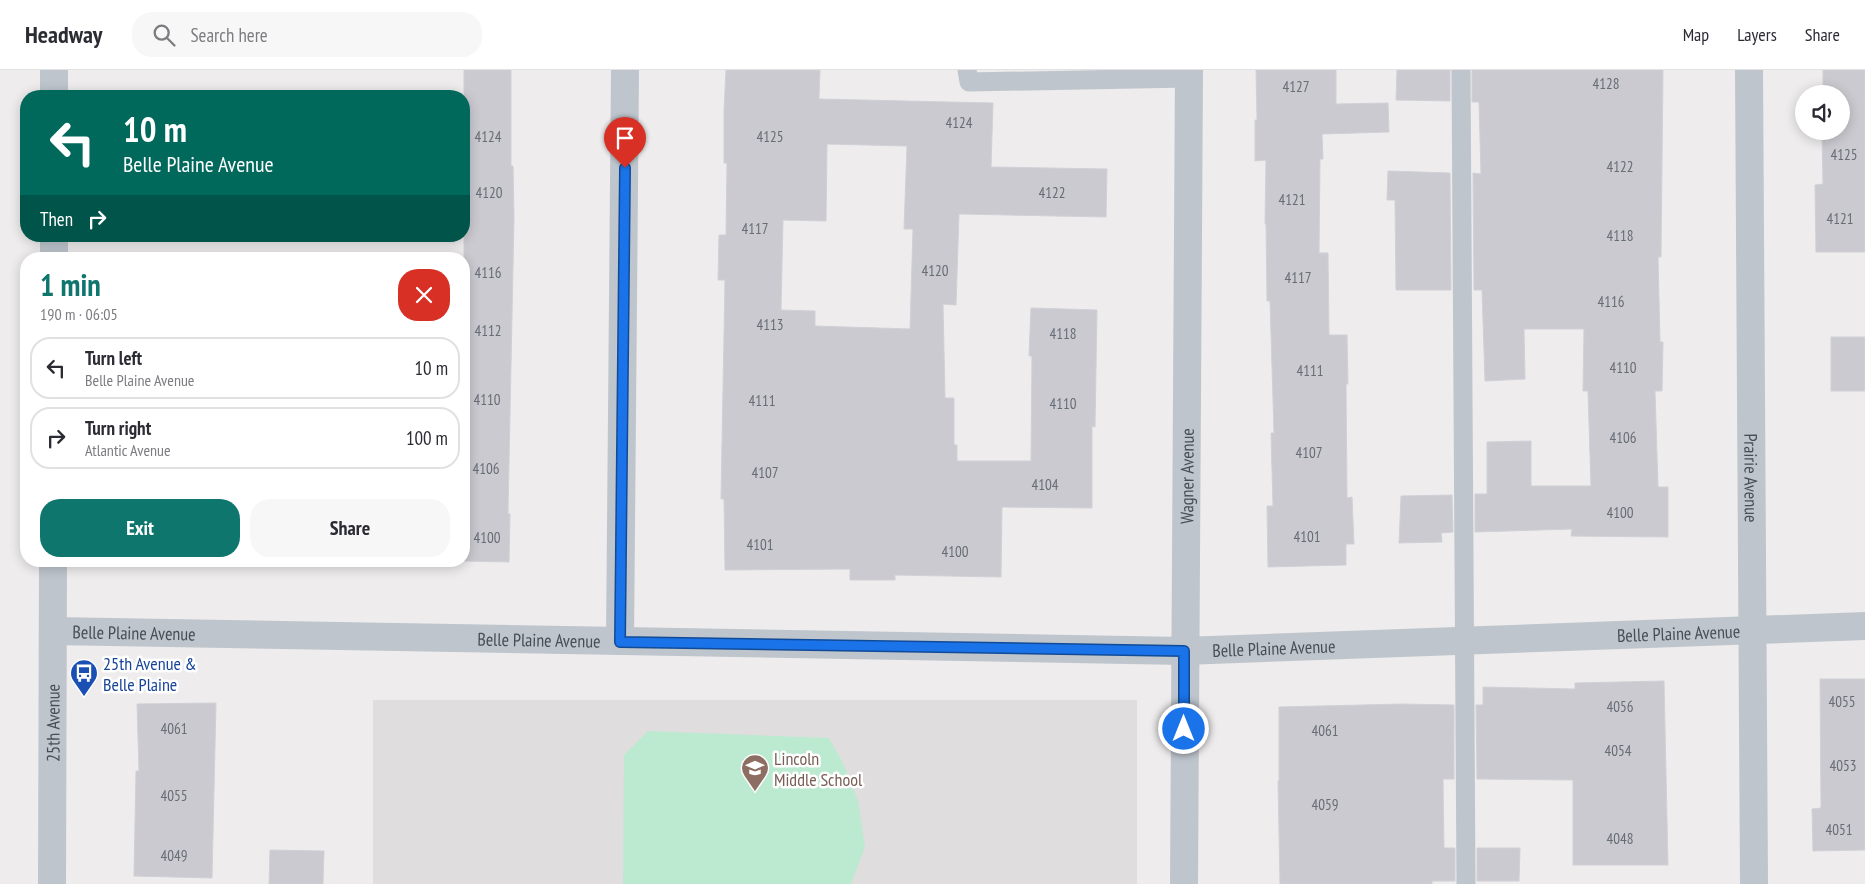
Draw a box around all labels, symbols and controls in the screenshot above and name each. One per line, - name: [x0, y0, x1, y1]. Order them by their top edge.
- search box: [132, 12, 482, 57]
- text: Headway: [25, 19, 102, 50]
- icon: search: [150, 21, 178, 49]
- text: Search here: [190, 23, 268, 47]
- text: Map: [1683, 23, 1709, 46]
- text: Layers: [1737, 23, 1777, 46]
- text: Share: [1805, 23, 1840, 46]
- house number: 4128: [1592, 74, 1620, 93]
- house number: 4127: [1282, 77, 1310, 96]
- map controls: [1795, 85, 1850, 140]
- button: sound: [1795, 85, 1850, 140]
- text: 10 m: [123, 106, 187, 152]
- icon: left: [40, 110, 105, 175]
- house number: 4124: [945, 113, 973, 132]
- pin: [604, 117, 646, 168]
- icon: arrive: [611, 124, 639, 152]
- house number: 4124: [474, 127, 502, 146]
- house number: 4125: [756, 127, 784, 146]
- house number: 4125: [1830, 145, 1858, 164]
- text: Belle Plaine Avenue: [123, 150, 274, 178]
- house number: 4122: [1606, 157, 1634, 176]
- house number: 4120: [475, 183, 503, 202]
- house number: 4122: [1038, 183, 1066, 202]
- house number: 4121: [1278, 190, 1306, 209]
- icon: right: [83, 205, 111, 233]
- text: Then: [40, 207, 73, 231]
- house number: 4121: [1826, 209, 1854, 228]
- house number: 4117: [741, 219, 769, 238]
- house number: 4118: [1606, 226, 1634, 245]
- house number: 4120: [921, 261, 949, 280]
- house number: 4116: [474, 263, 502, 282]
- text: 1 min: [40, 265, 101, 304]
- house number: 4117: [1284, 268, 1312, 287]
- button: close: [398, 269, 450, 321]
- house number: 4116: [1597, 292, 1625, 311]
- text: 190 m · 06:05: [40, 304, 118, 324]
- house number: 4113: [756, 315, 784, 334]
- house number: 4112: [474, 321, 502, 340]
- house number: 4118: [1049, 324, 1077, 343]
- text: Turn left: [85, 346, 142, 370]
- icon: left: [42, 354, 70, 382]
- text: 10 m: [415, 356, 448, 380]
- house number: 4110: [1609, 358, 1637, 377]
- house number: 4111: [1296, 361, 1324, 380]
- text: Belle Plaine Avenue: [85, 370, 194, 390]
- house number: 4110: [473, 390, 501, 409]
- house number: 4111: [748, 391, 776, 410]
- house number: 4110: [1049, 394, 1077, 413]
- text: Turn right: [85, 416, 151, 440]
- icon: right: [42, 424, 70, 452]
- text: 100 m: [406, 426, 448, 450]
- street label: Wagner Avenue: [1175, 428, 1198, 524]
- house number: 4106: [1609, 428, 1637, 447]
- street label: Prairie Avenue: [1740, 433, 1763, 522]
- text: Atlantic Avenue: [85, 440, 171, 460]
- house number: 4107: [1295, 443, 1323, 462]
- house number: 4106: [472, 459, 500, 478]
- house number: 4107: [751, 463, 779, 482]
- house number: 4104: [1031, 475, 1059, 494]
- button: Exit: [40, 499, 240, 557]
- button: Share: [250, 499, 450, 557]
- house number: 4100: [1606, 503, 1634, 522]
- house number: 4101: [1293, 527, 1321, 546]
- house number: 4100: [473, 528, 501, 547]
- house number: 4101: [746, 535, 774, 554]
- house number: 4100: [941, 542, 969, 561]
- street label: Belle Plaine Avenue: [1616, 619, 1741, 647]
- street label: Belle Plaine Avenue: [72, 620, 196, 645]
- street label: Belle Plaine Avenue: [477, 627, 601, 652]
- street label: Belle Plaine Avenue: [1212, 634, 1336, 661]
- place label: 25th Avenue & Belle Plaine: [103, 652, 197, 696]
- bus stop icon: 25th Avenue & Belle Plaine: [69, 658, 99, 697]
- street label: 25th Avenue: [41, 684, 64, 762]
- house number: 4055: [1828, 692, 1856, 711]
- house number: 4056: [1606, 697, 1634, 716]
- position arrow: [1157, 702, 1209, 754]
- house number: 4061: [160, 719, 188, 738]
- house number: 4061: [1311, 721, 1339, 740]
- house number: 4054: [1604, 741, 1632, 760]
- place label: Lincoln Middle School: [774, 747, 863, 791]
- school or university icon: Lincoln Middle School: [740, 753, 770, 792]
- house number: 4053: [1829, 756, 1857, 775]
- house number: 4055: [160, 786, 188, 805]
- house number: 4059: [1311, 795, 1339, 814]
- house number: 4051: [1825, 820, 1853, 839]
- house number: 4048: [1606, 829, 1634, 848]
- house number: 4049: [160, 846, 188, 865]

